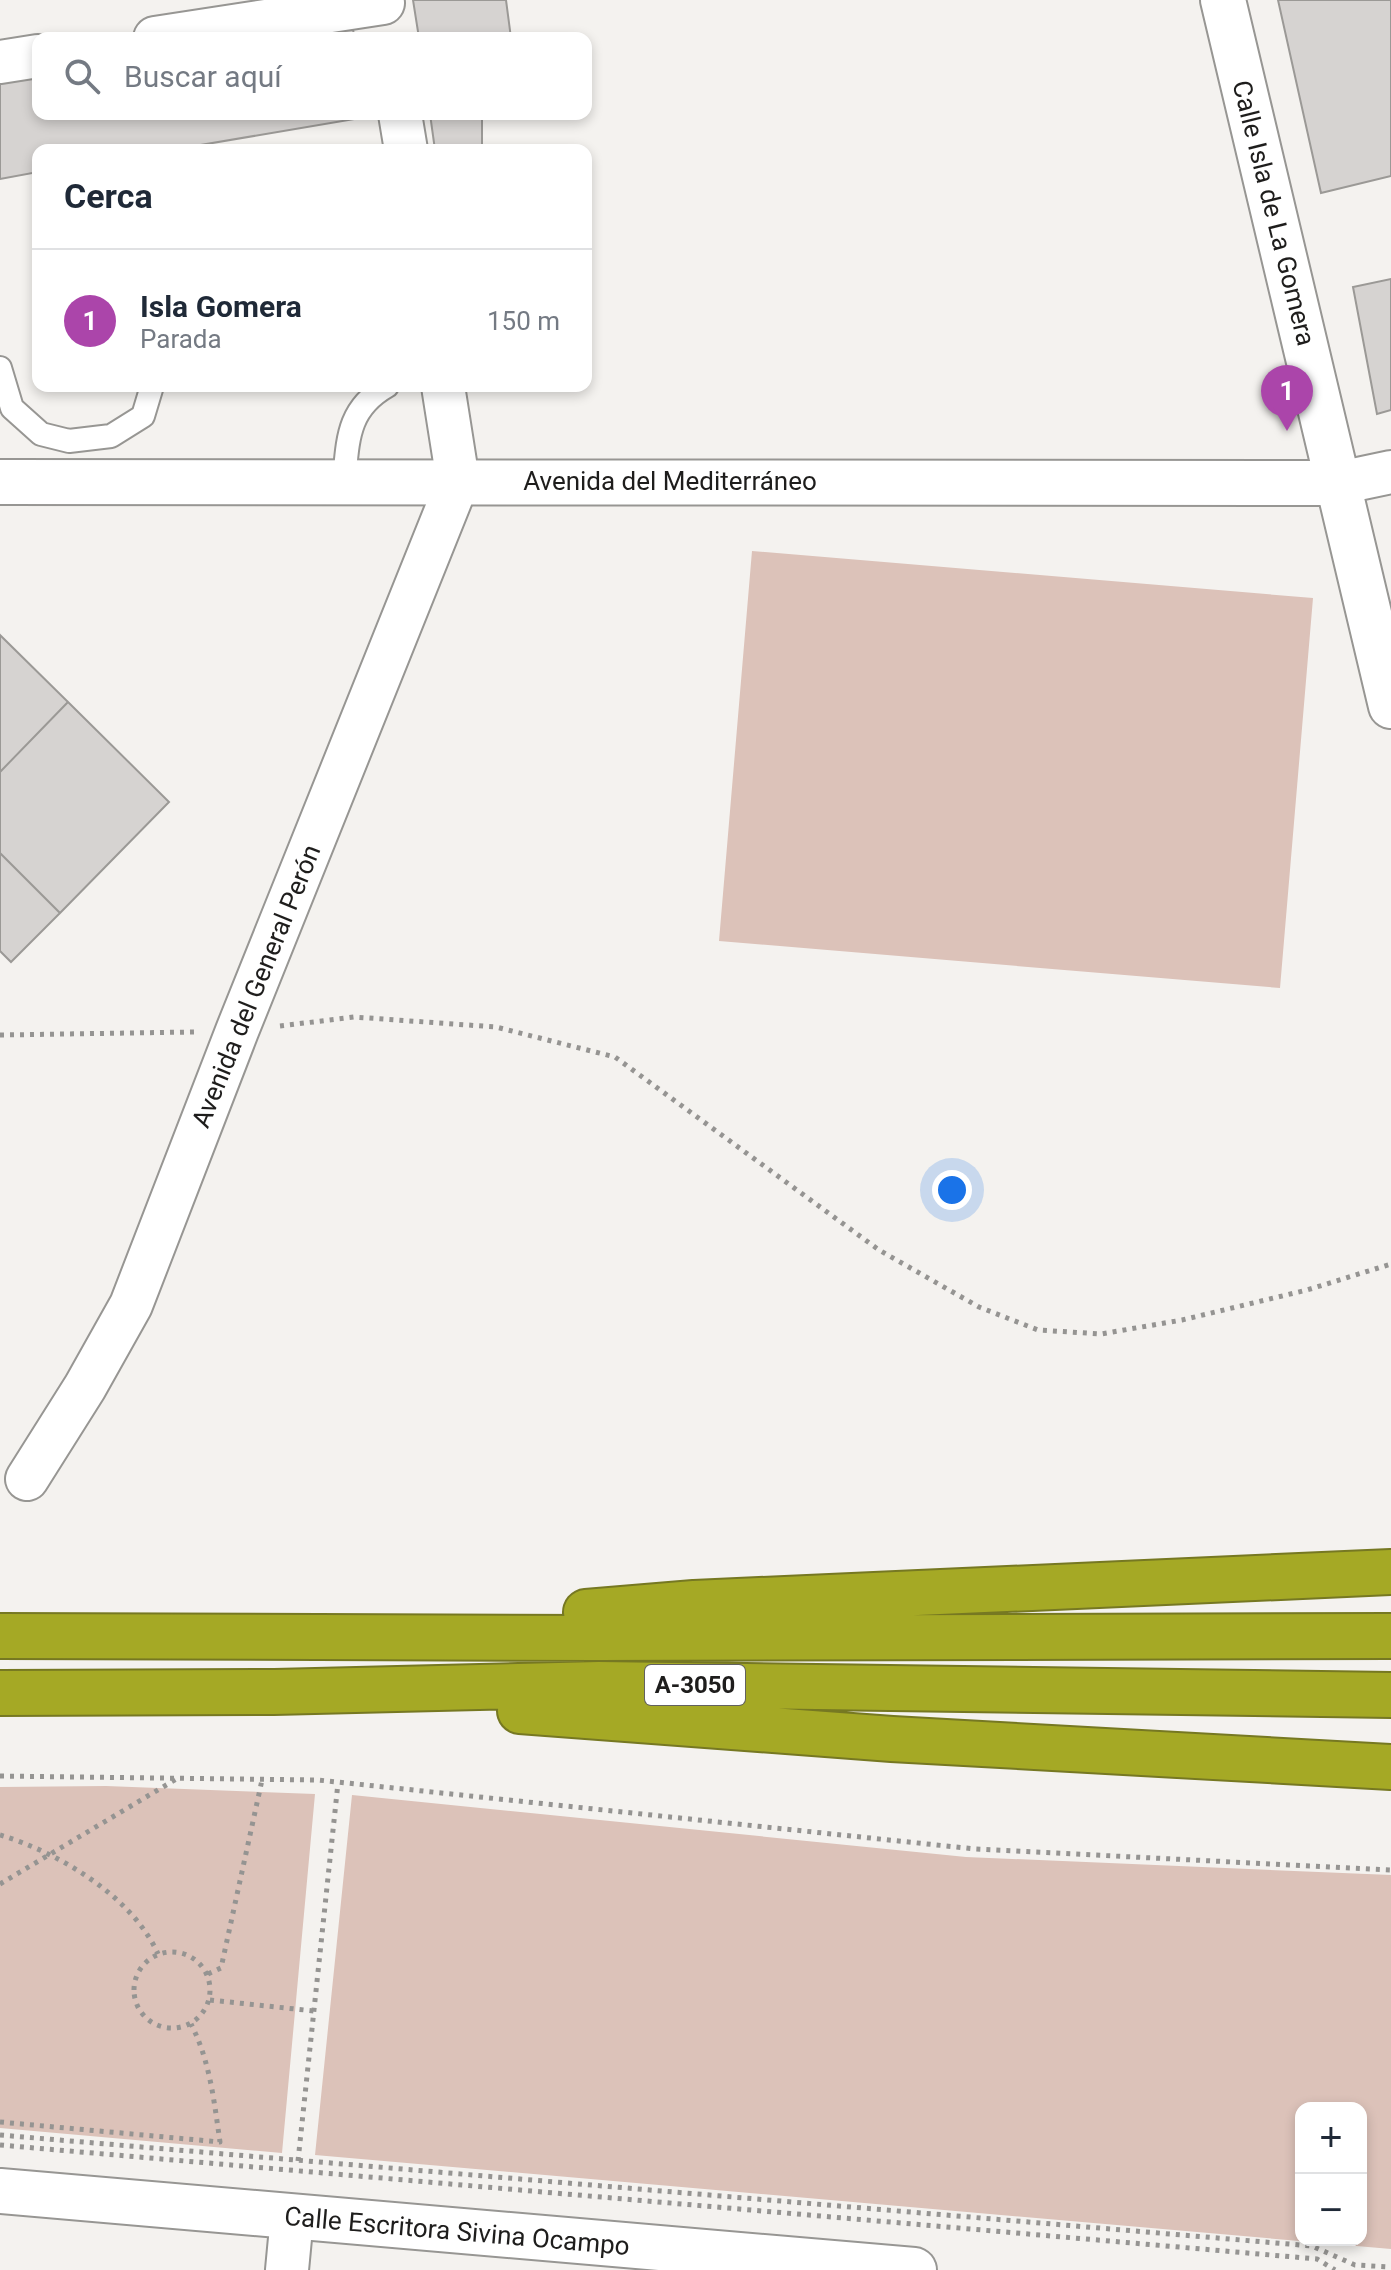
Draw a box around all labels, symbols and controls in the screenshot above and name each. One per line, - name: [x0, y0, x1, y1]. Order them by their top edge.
- search box: [32, 32, 592, 120]
- icon: search: [60, 54, 104, 98]
- text: Buscar aquí: [124, 59, 282, 94]
- street label: Calle Isla de La Gomera: [1226, 77, 1322, 349]
- text: Cerca: [64, 176, 153, 216]
- text: Isla Gomera: [140, 289, 302, 324]
- text: 1: [83, 306, 97, 336]
- text: 150 m: [487, 306, 560, 336]
- text: Parada: [140, 324, 222, 354]
- pin: 1: [1261, 365, 1313, 431]
- street label: Avenida del Mediterráneo: [523, 466, 817, 496]
- street label: Avenida del General Perón: [185, 840, 327, 1132]
- your location: [932, 1170, 972, 1210]
- road number: A-3050: [645, 1665, 745, 1705]
- map controls: [1295, 2102, 1367, 2246]
- button: +: [1295, 2102, 1367, 2174]
- button: −: [1295, 2174, 1367, 2246]
- street label: Calle Escritora Sivina Ocampo: [283, 2201, 631, 2261]

